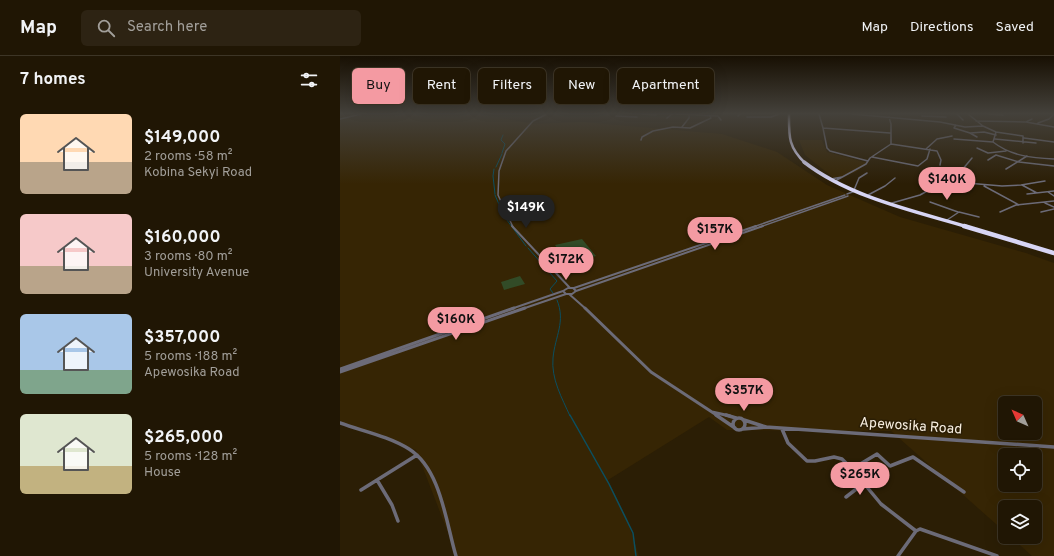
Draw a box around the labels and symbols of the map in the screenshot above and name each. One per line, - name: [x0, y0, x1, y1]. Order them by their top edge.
- pin: $140K: [919, 167, 975, 201]
- pin: $149K: [498, 195, 554, 229]
- pin: $157K: [687, 217, 743, 251]
- pin: $172K: [538, 247, 594, 281]
- pin: $160K: [428, 307, 484, 341]
- pin: $357K: [716, 378, 772, 412]
- north arrow: [998, 396, 1042, 440]
- street label: Apewosika Road: [859, 414, 963, 439]
- pin: $265K: [832, 462, 888, 496]

